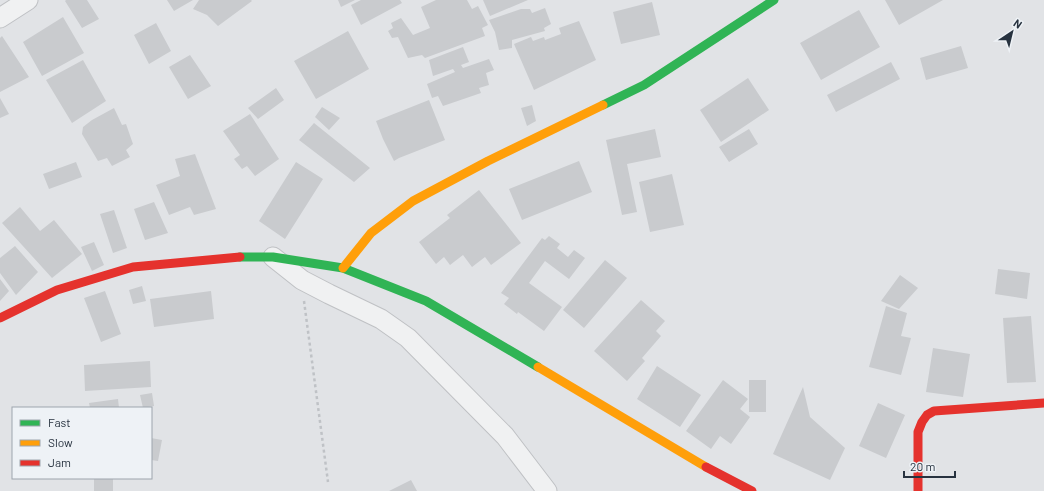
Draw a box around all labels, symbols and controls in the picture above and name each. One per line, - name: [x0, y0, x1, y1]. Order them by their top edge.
- north arrow: [992, 12, 1032, 52]
- text: N: [1011, 16, 1025, 31]
- legend: [12, 407, 152, 479]
- text: Fast: [48, 415, 71, 429]
- text: Slow: [48, 435, 73, 449]
- scale bar: [904, 453, 955, 479]
- text: Jam: [48, 455, 71, 469]
- text: 20 m: [910, 459, 936, 473]

